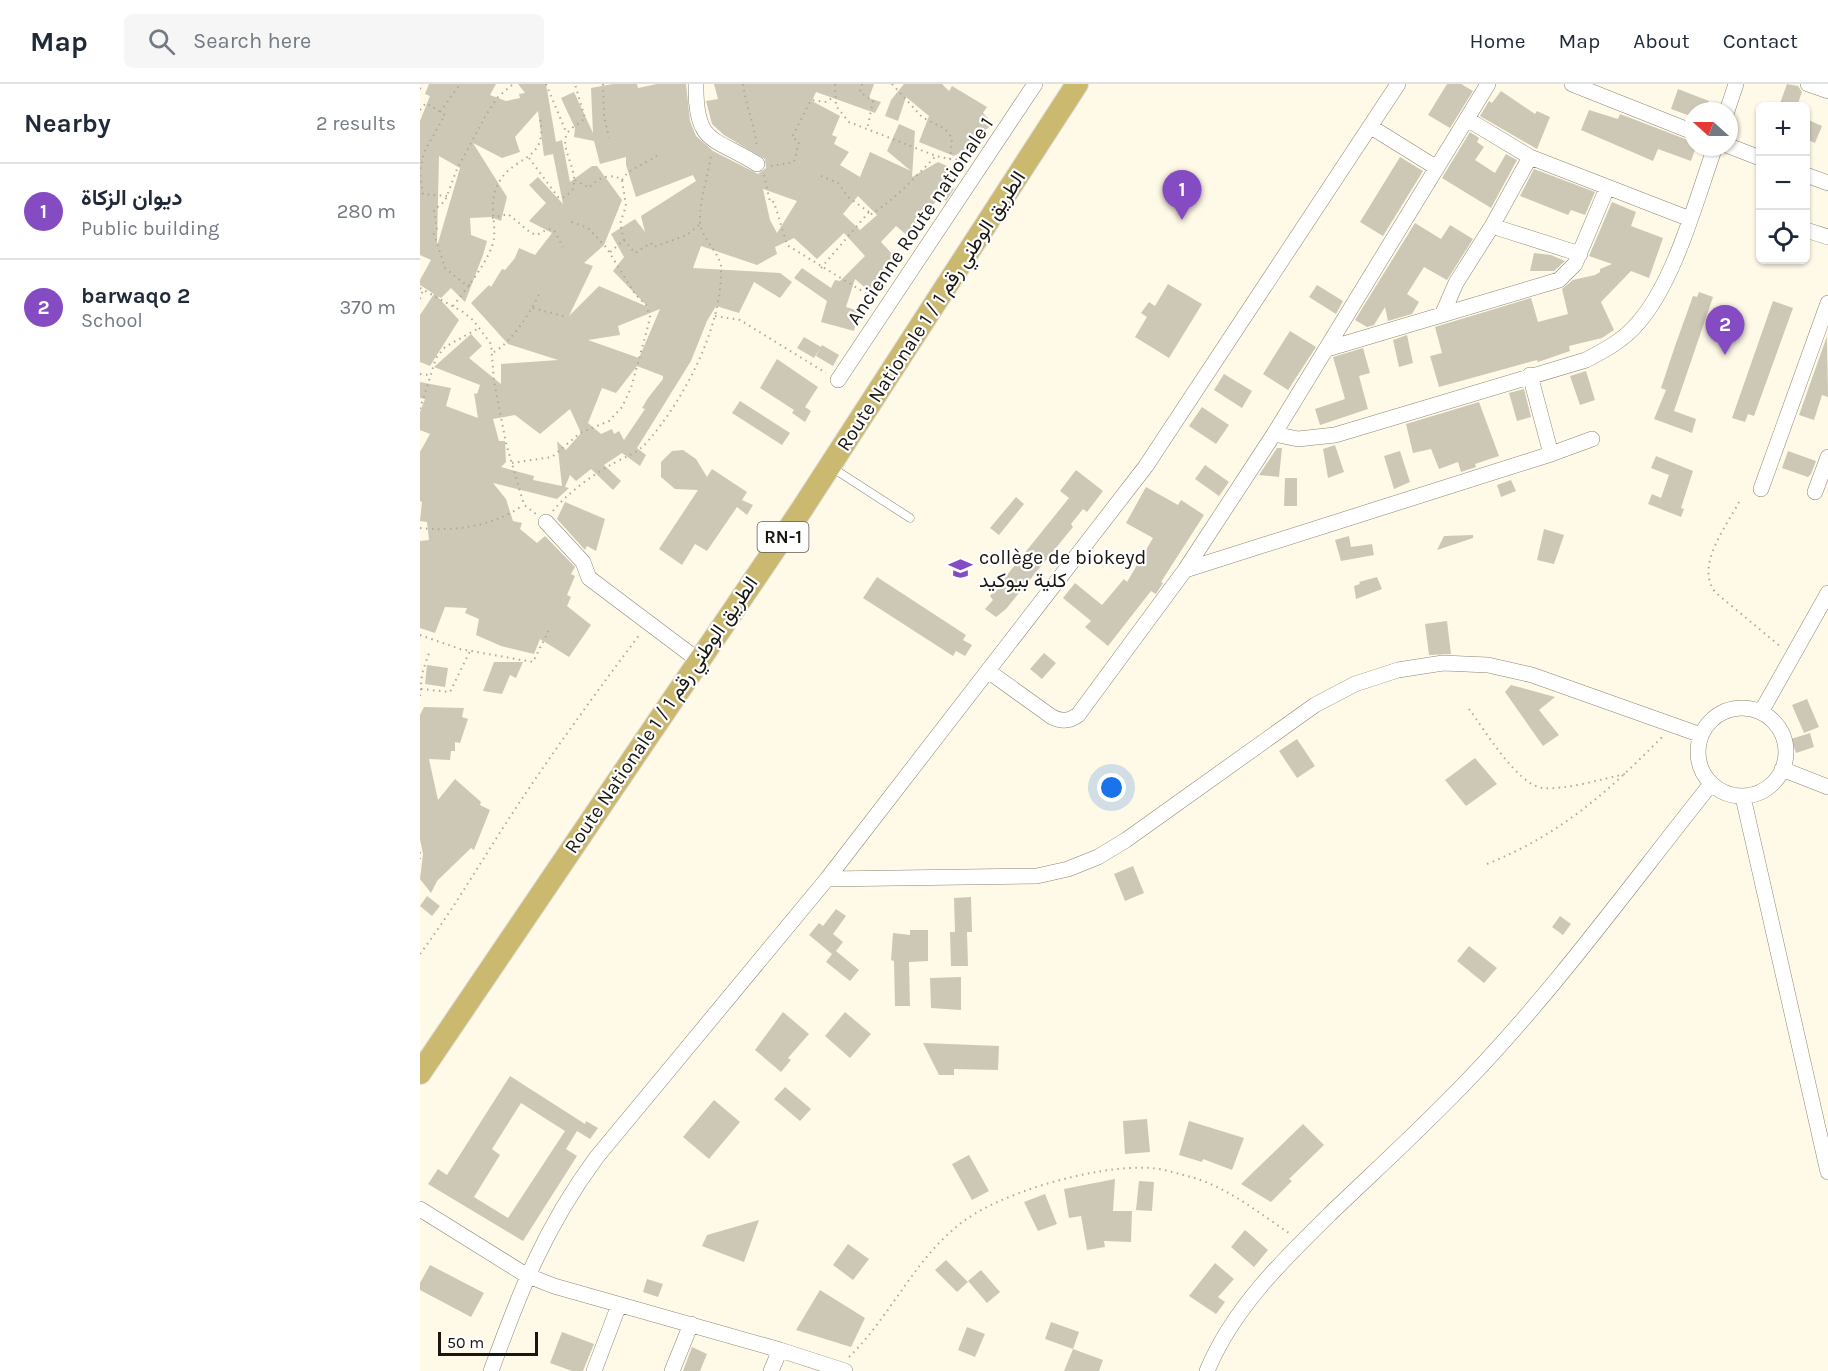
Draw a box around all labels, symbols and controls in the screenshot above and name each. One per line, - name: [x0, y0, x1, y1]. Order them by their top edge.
- search box: [124, 14, 544, 68]
- text: Map: [30, 25, 88, 58]
- icon: search: [145, 25, 178, 58]
- text: Search here: [193, 28, 311, 54]
- text: Home: [1470, 29, 1526, 53]
- text: Map: [1559, 29, 1600, 53]
- text: About: [1633, 29, 1690, 53]
- text: Contact: [1723, 29, 1798, 53]
- north arrow: [1684, 102, 1738, 156]
- map controls: [1756, 102, 1810, 264]
- button: +: [1756, 102, 1810, 156]
- text: Nearby: [24, 108, 111, 139]
- text: 2 results: [316, 112, 396, 135]
- street label: Ancienne Route nationale 1: [842, 113, 998, 329]
- button: −: [1756, 156, 1810, 210]
- street label: Route Nationale 1 / الطريق الوطني رقم 1: [832, 167, 1034, 458]
- pin: 1: [1162, 170, 1202, 220]
- text: ديوان الزكاة: [81, 185, 182, 211]
- text: 1: [40, 200, 47, 223]
- text: 280 m: [337, 200, 396, 223]
- button: locate: [1756, 210, 1810, 264]
- text: Public building: [81, 217, 219, 240]
- text: barwaqo 2: [81, 283, 190, 309]
- text: 2: [37, 296, 50, 319]
- text: 370 m: [339, 296, 396, 319]
- pin: 2: [1706, 306, 1744, 355]
- text: School: [81, 309, 143, 332]
- road number: RN-1: [758, 522, 808, 552]
- place label: collège de biokeyd كلية بيوكيد: [979, 546, 1146, 593]
- school or university icon: collège de biokeyd كلية بيوكيد: [948, 556, 974, 582]
- street label: Route Nationale 1 / الطريق الوطني رقم 1: [560, 572, 767, 861]
- your location: [1097, 773, 1126, 802]
- scale bar: [438, 1329, 538, 1356]
- text: 50 m: [447, 1333, 484, 1352]

